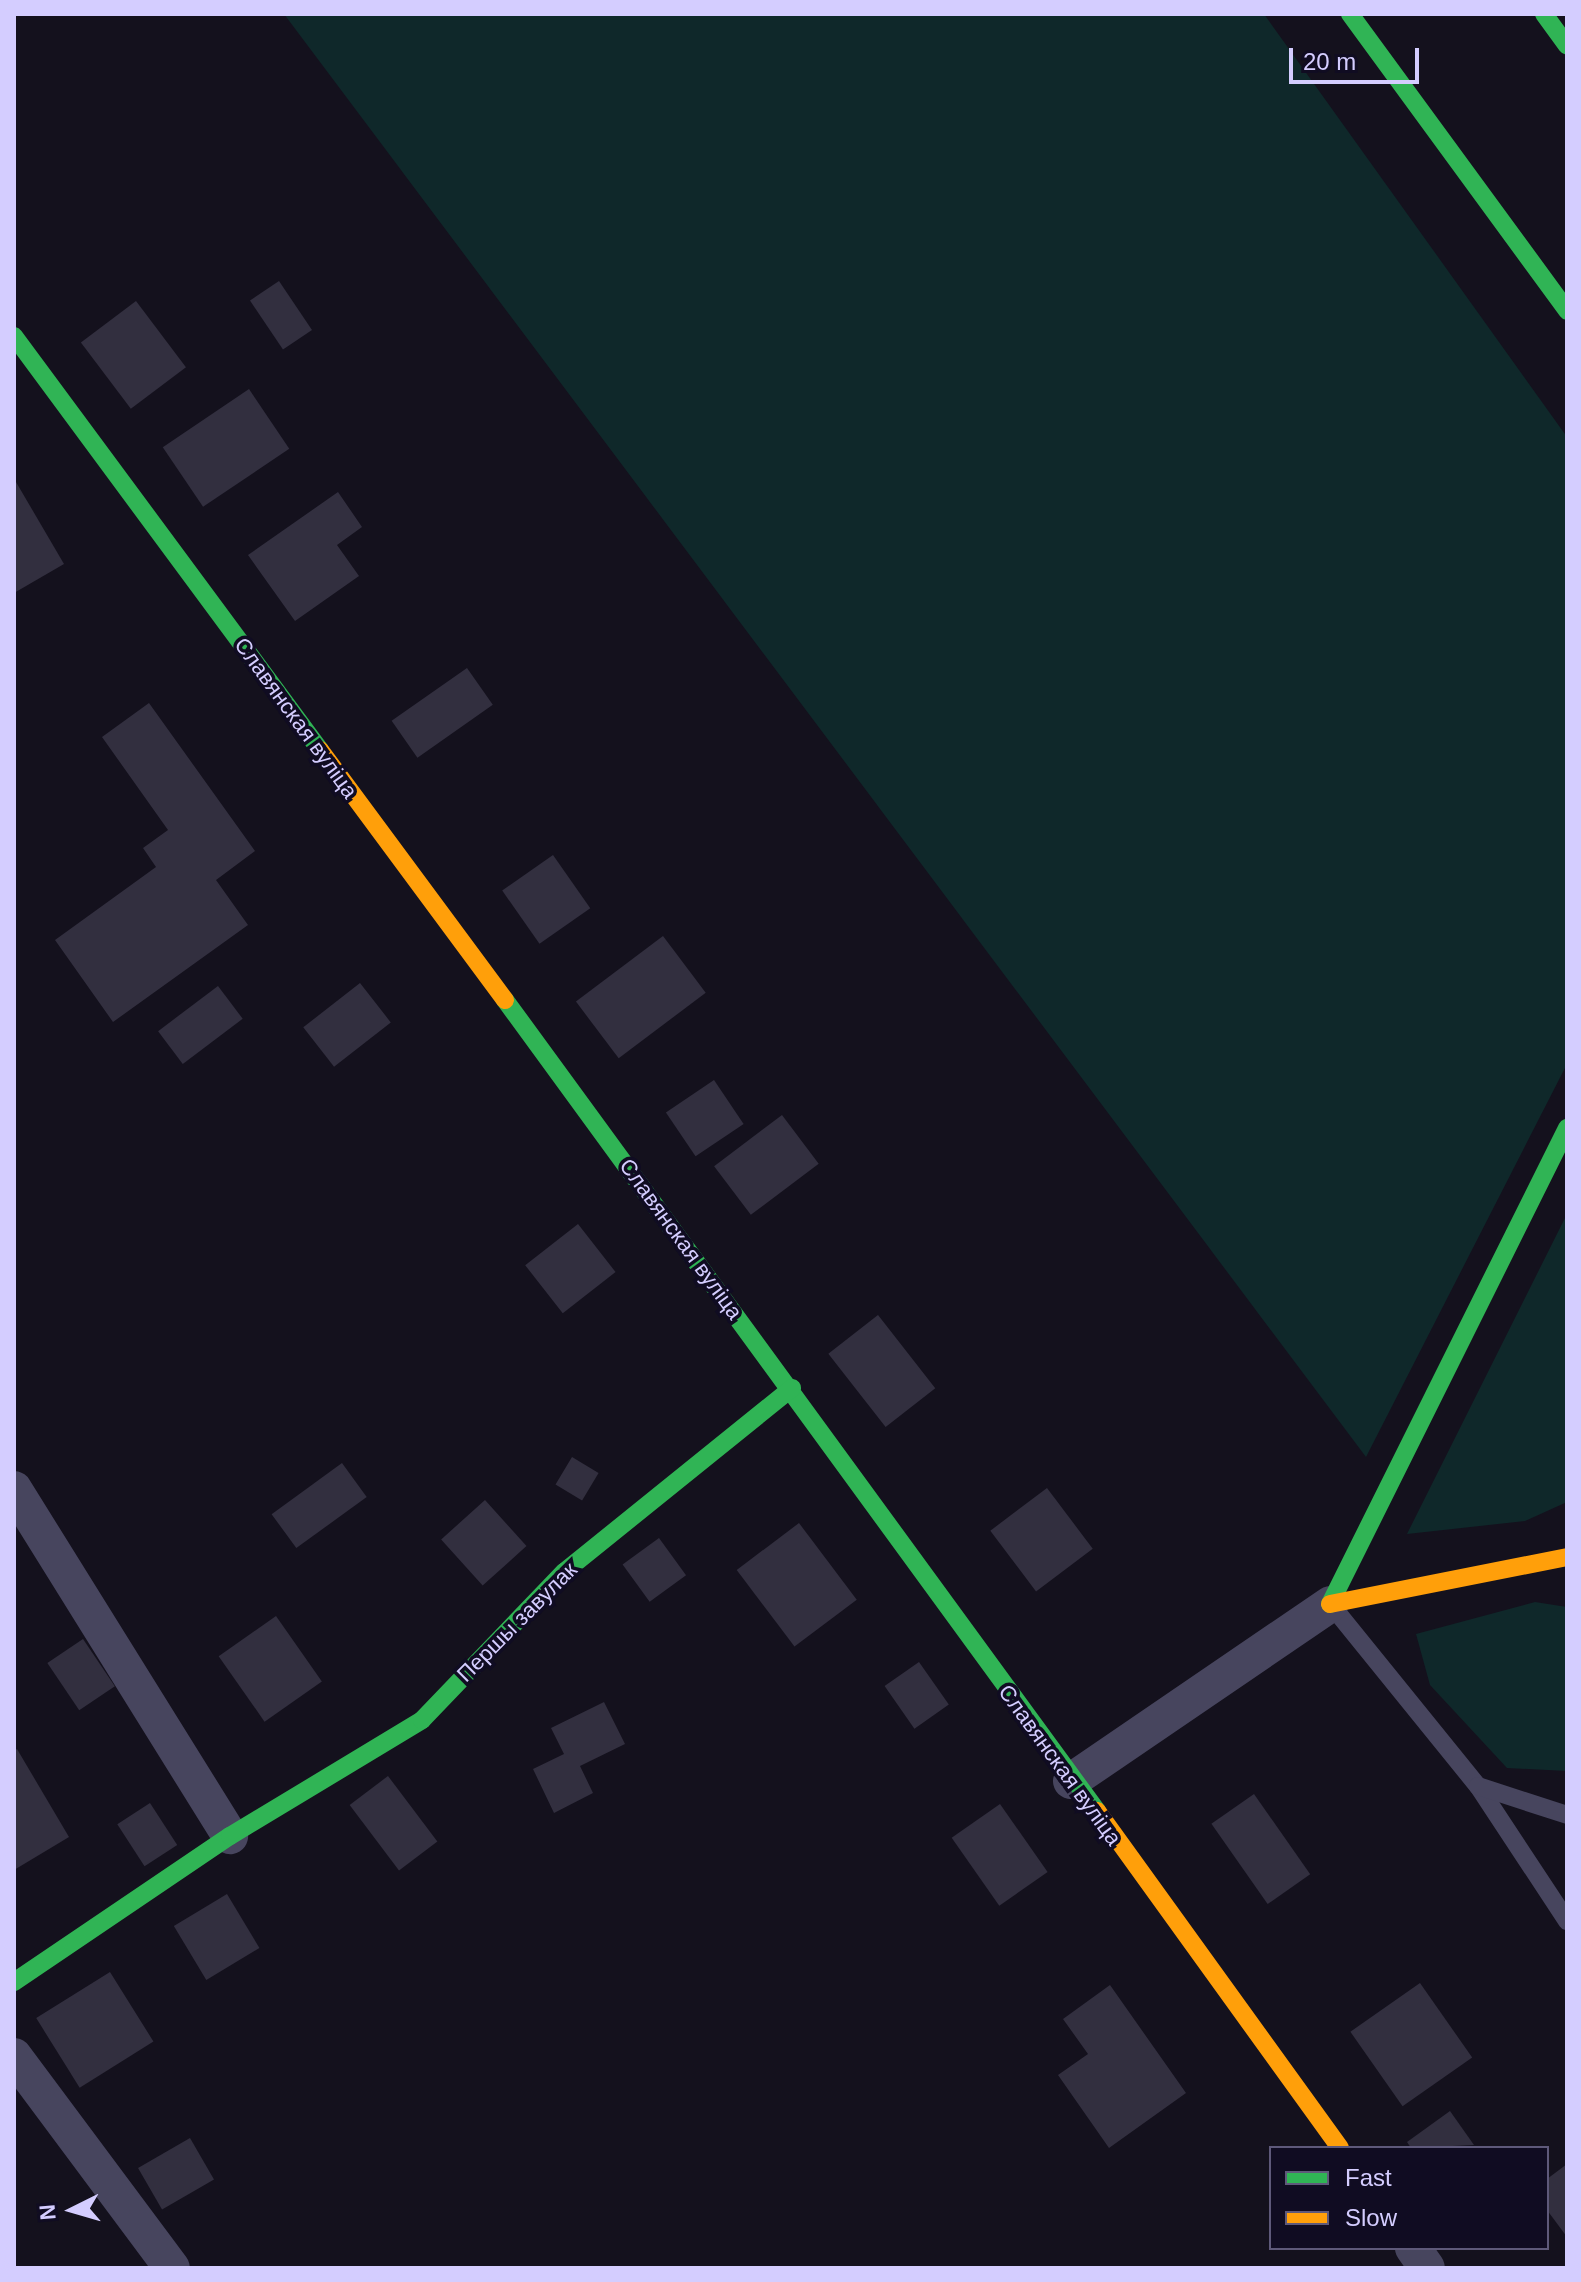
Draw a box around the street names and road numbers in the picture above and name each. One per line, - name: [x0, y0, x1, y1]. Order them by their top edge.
- street label: Славянская вуліца: [229, 633, 363, 803]
- street label: Славянская вуліца: [614, 1154, 748, 1324]
- street label: Першы завулак: [452, 1557, 582, 1687]
- street label: Славянская вуліца: [993, 1680, 1127, 1850]

